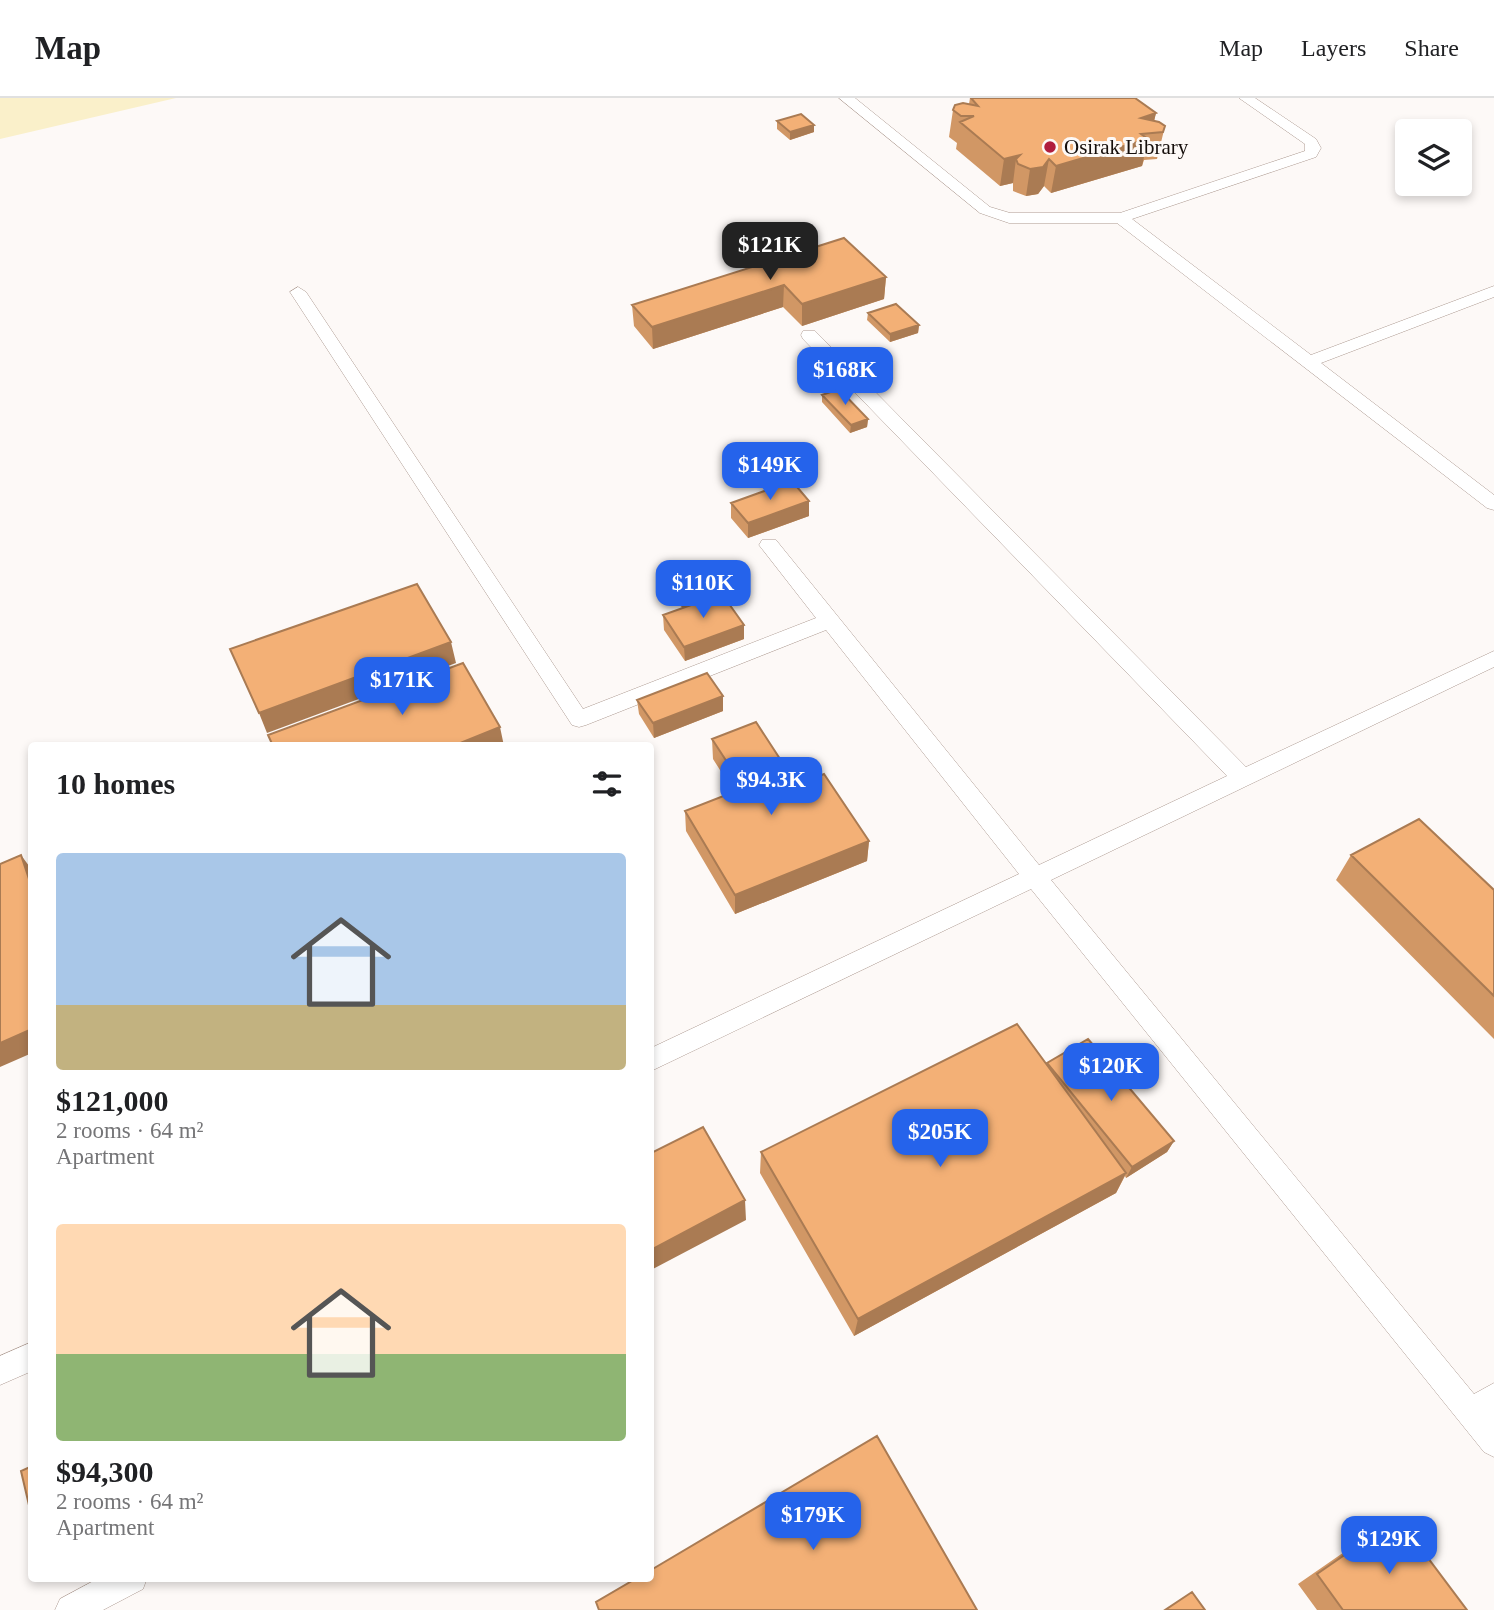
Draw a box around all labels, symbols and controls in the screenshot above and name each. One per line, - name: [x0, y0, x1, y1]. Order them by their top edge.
- text: Map: [35, 30, 101, 66]
- text: Map: [1219, 35, 1263, 61]
- text: Layers: [1301, 35, 1366, 61]
- text: Share: [1404, 35, 1459, 61]
- map controls: [1395, 119, 1472, 196]
- button: layers: [1395, 119, 1472, 196]
- place label: Osirak Library: [1064, 135, 1189, 159]
- marker: Osirak Library: [1042, 139, 1058, 155]
- pin: $121K: [721, 222, 819, 282]
- text: $121K: [738, 232, 802, 257]
- pin: $168K: [796, 348, 894, 407]
- text: $168K: [813, 357, 877, 382]
- pin: $149K: [721, 442, 819, 502]
- text: $149K: [738, 452, 802, 477]
- pin: $110K: [654, 560, 752, 620]
- text: $110K: [672, 570, 734, 595]
- pin: $171K: [353, 658, 451, 717]
- text: $171K: [370, 667, 434, 692]
- pin: $94.3K: [714, 758, 828, 817]
- icon: filters: [588, 765, 626, 803]
- text: 10 homes: [56, 767, 175, 800]
- text: $94.3K: [736, 767, 806, 792]
- icon: home: [278, 899, 404, 1025]
- pin: $120K: [1062, 1044, 1160, 1103]
- text: $120K: [1079, 1053, 1143, 1078]
- text: $121,000: [56, 1084, 169, 1117]
- pin: $205K: [891, 1110, 989, 1169]
- text: 2 rooms · 64 m²: [56, 1118, 203, 1143]
- text: $205K: [908, 1119, 972, 1144]
- text: Apartment: [56, 1144, 154, 1169]
- icon: home: [278, 1270, 404, 1396]
- text: $94,300: [56, 1455, 154, 1488]
- text: 2 rooms · 64 m²: [56, 1489, 203, 1514]
- pin: $179K: [764, 1492, 862, 1552]
- text: $179K: [781, 1502, 845, 1527]
- text: Apartment: [56, 1515, 154, 1540]
- pin: $129K: [1340, 1516, 1438, 1576]
- text: $129K: [1357, 1526, 1421, 1551]

